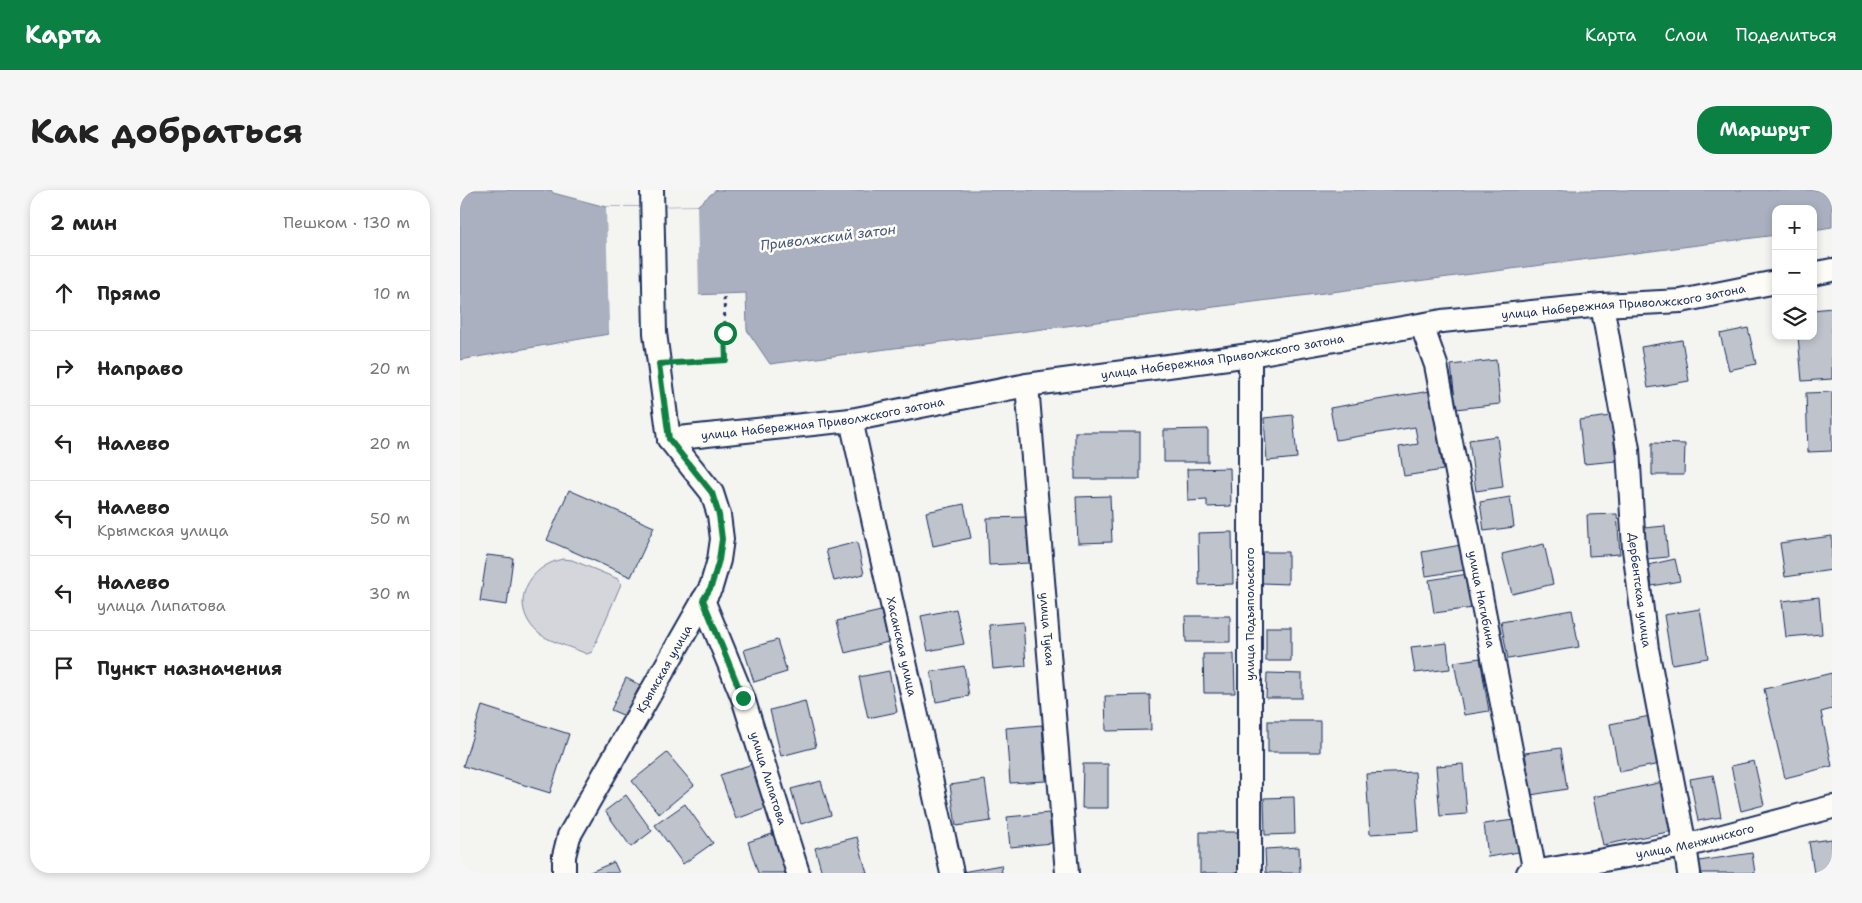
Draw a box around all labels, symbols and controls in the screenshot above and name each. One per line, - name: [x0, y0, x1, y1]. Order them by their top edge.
- text: Карта: [25, 19, 101, 51]
- text: Карта: [1585, 23, 1636, 47]
- text: Слои: [1664, 23, 1708, 47]
- text: Поделиться: [1736, 23, 1837, 47]
- button: Маршрут: [1697, 106, 1832, 154]
- text: Как добраться: [30, 107, 303, 154]
- map controls: [1772, 205, 1817, 340]
- button: +: [1772, 205, 1817, 250]
- text: 2 мин: [50, 209, 117, 237]
- text: Пешком · 130 m: [283, 212, 410, 233]
- water label: Приволжский затон: [759, 220, 897, 254]
- button: −: [1772, 250, 1817, 295]
- icon: ahead: [50, 279, 78, 307]
- street label: улица Набережная Приволжского затона: [1501, 280, 1747, 323]
- text: Прямо: [97, 281, 161, 306]
- text: 10 m: [373, 283, 410, 304]
- button: layers: [1772, 295, 1817, 340]
- route start: [714, 322, 737, 345]
- street label: улица Набережная Приволжского затона: [1100, 330, 1346, 383]
- icon: right: [50, 354, 78, 382]
- text: Направо: [97, 356, 183, 381]
- text: 20 m: [369, 358, 410, 379]
- street label: улица Набережная Приволжского затона: [700, 394, 946, 444]
- icon: left: [50, 429, 78, 457]
- text: Налево: [97, 431, 170, 456]
- text: 20 m: [369, 433, 410, 454]
- text: Налево: [97, 495, 170, 520]
- icon: left: [50, 504, 78, 532]
- text: 50 m: [370, 508, 410, 529]
- text: Крымская улица: [97, 520, 228, 541]
- street label: Дербентская улица: [1625, 532, 1655, 649]
- street label: улица Подъяпольского: [1242, 547, 1258, 681]
- street label: улица Нагибина: [1464, 549, 1499, 650]
- text: Налево: [97, 570, 170, 595]
- icon: left: [50, 579, 78, 607]
- text: 30 m: [369, 583, 410, 604]
- street label: улица Тукая: [1036, 592, 1058, 667]
- text: улица Липатова: [97, 595, 226, 616]
- street label: Хасанская улица: [883, 595, 920, 698]
- street label: Крымская улица: [633, 622, 696, 716]
- icon: arrive: [50, 654, 78, 682]
- text: Пункт назначения: [97, 656, 282, 681]
- route end: [732, 687, 755, 710]
- street label: улица Липатова: [746, 730, 791, 827]
- street label: улица Менжинского: [1635, 820, 1756, 862]

